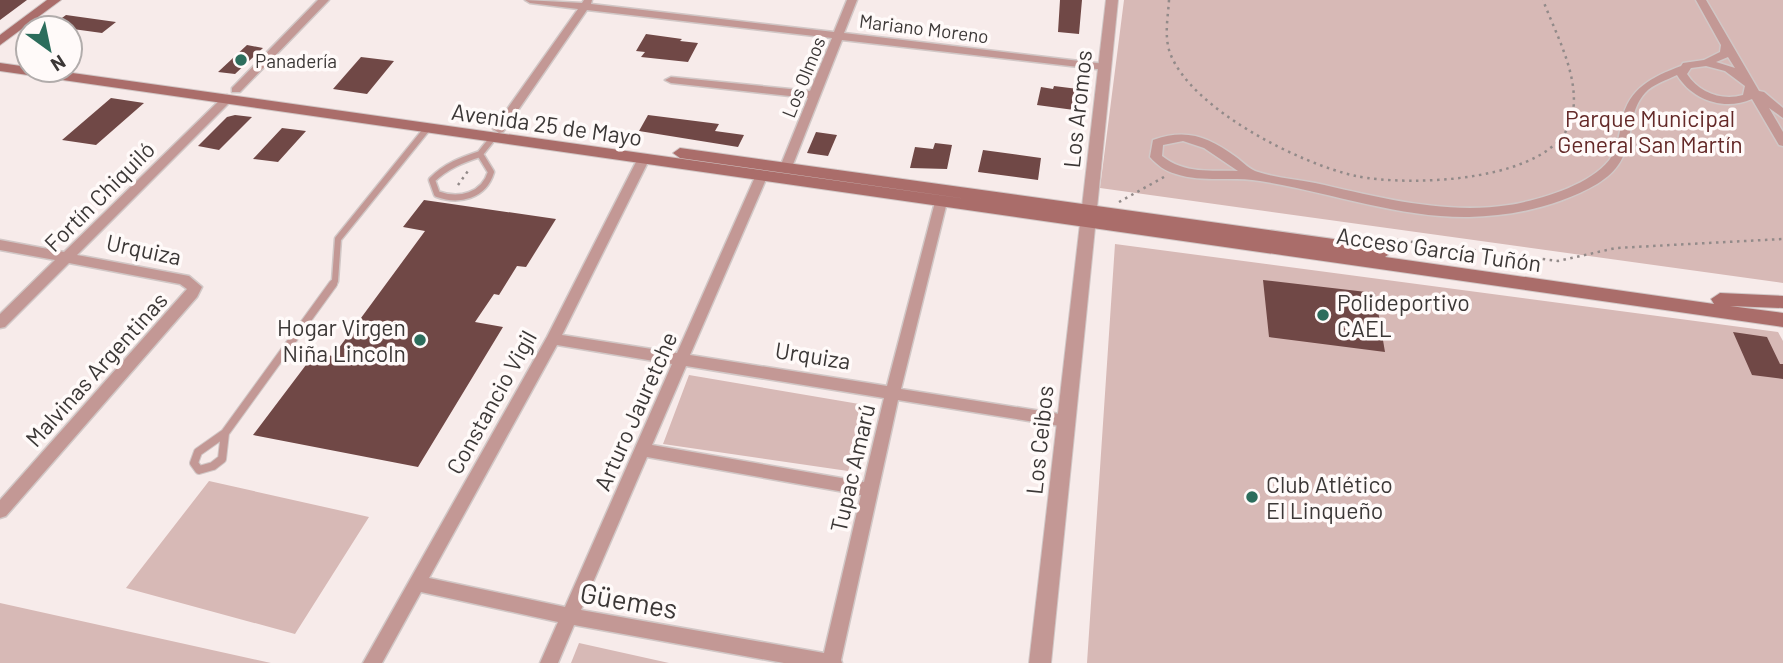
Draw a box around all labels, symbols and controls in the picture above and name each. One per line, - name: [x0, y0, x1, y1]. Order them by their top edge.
- street label: Mariano Moreno: [858, 9, 990, 47]
- north arrow: [14, 14, 84, 84]
- street label: Los Olmos: [776, 33, 830, 121]
- place label: Panadería: [255, 49, 337, 72]
- street label: Los Aromos: [1057, 49, 1097, 169]
- text: N: [47, 51, 70, 77]
- marker: Panadería: [233, 52, 249, 68]
- street label: Avenida 25 de Mayo: [450, 97, 644, 151]
- park label: Parque Municipal General San Martín: [1557, 104, 1743, 158]
- street label: Fortín Chiquiló: [38, 135, 160, 257]
- street label: Acceso García Tuñón: [1335, 221, 1543, 277]
- street label: Urquiza: [104, 227, 184, 271]
- street label: Malvinas Argentinas: [19, 286, 173, 452]
- place label: Polideportivo CAEL: [1337, 288, 1470, 342]
- marker: Polideportivo CAEL: [1315, 307, 1331, 323]
- place label: Hogar Virgen Niña Lincoln: [277, 313, 406, 367]
- street label: Constancio Vigil: [440, 325, 542, 479]
- street label: Arturo Jauretche: [587, 327, 683, 495]
- marker: Hogar Virgen Niña Lincoln: [412, 332, 428, 348]
- street label: Urquiza: [773, 335, 853, 375]
- street label: Los Ceibos: [1019, 384, 1059, 496]
- street label: Tupac Amarú: [824, 401, 880, 535]
- place label: Club Atlético El Linqueño: [1266, 470, 1393, 524]
- marker: Club Atlético El Linqueño: [1244, 489, 1260, 505]
- street label: Güemes: [578, 575, 680, 625]

